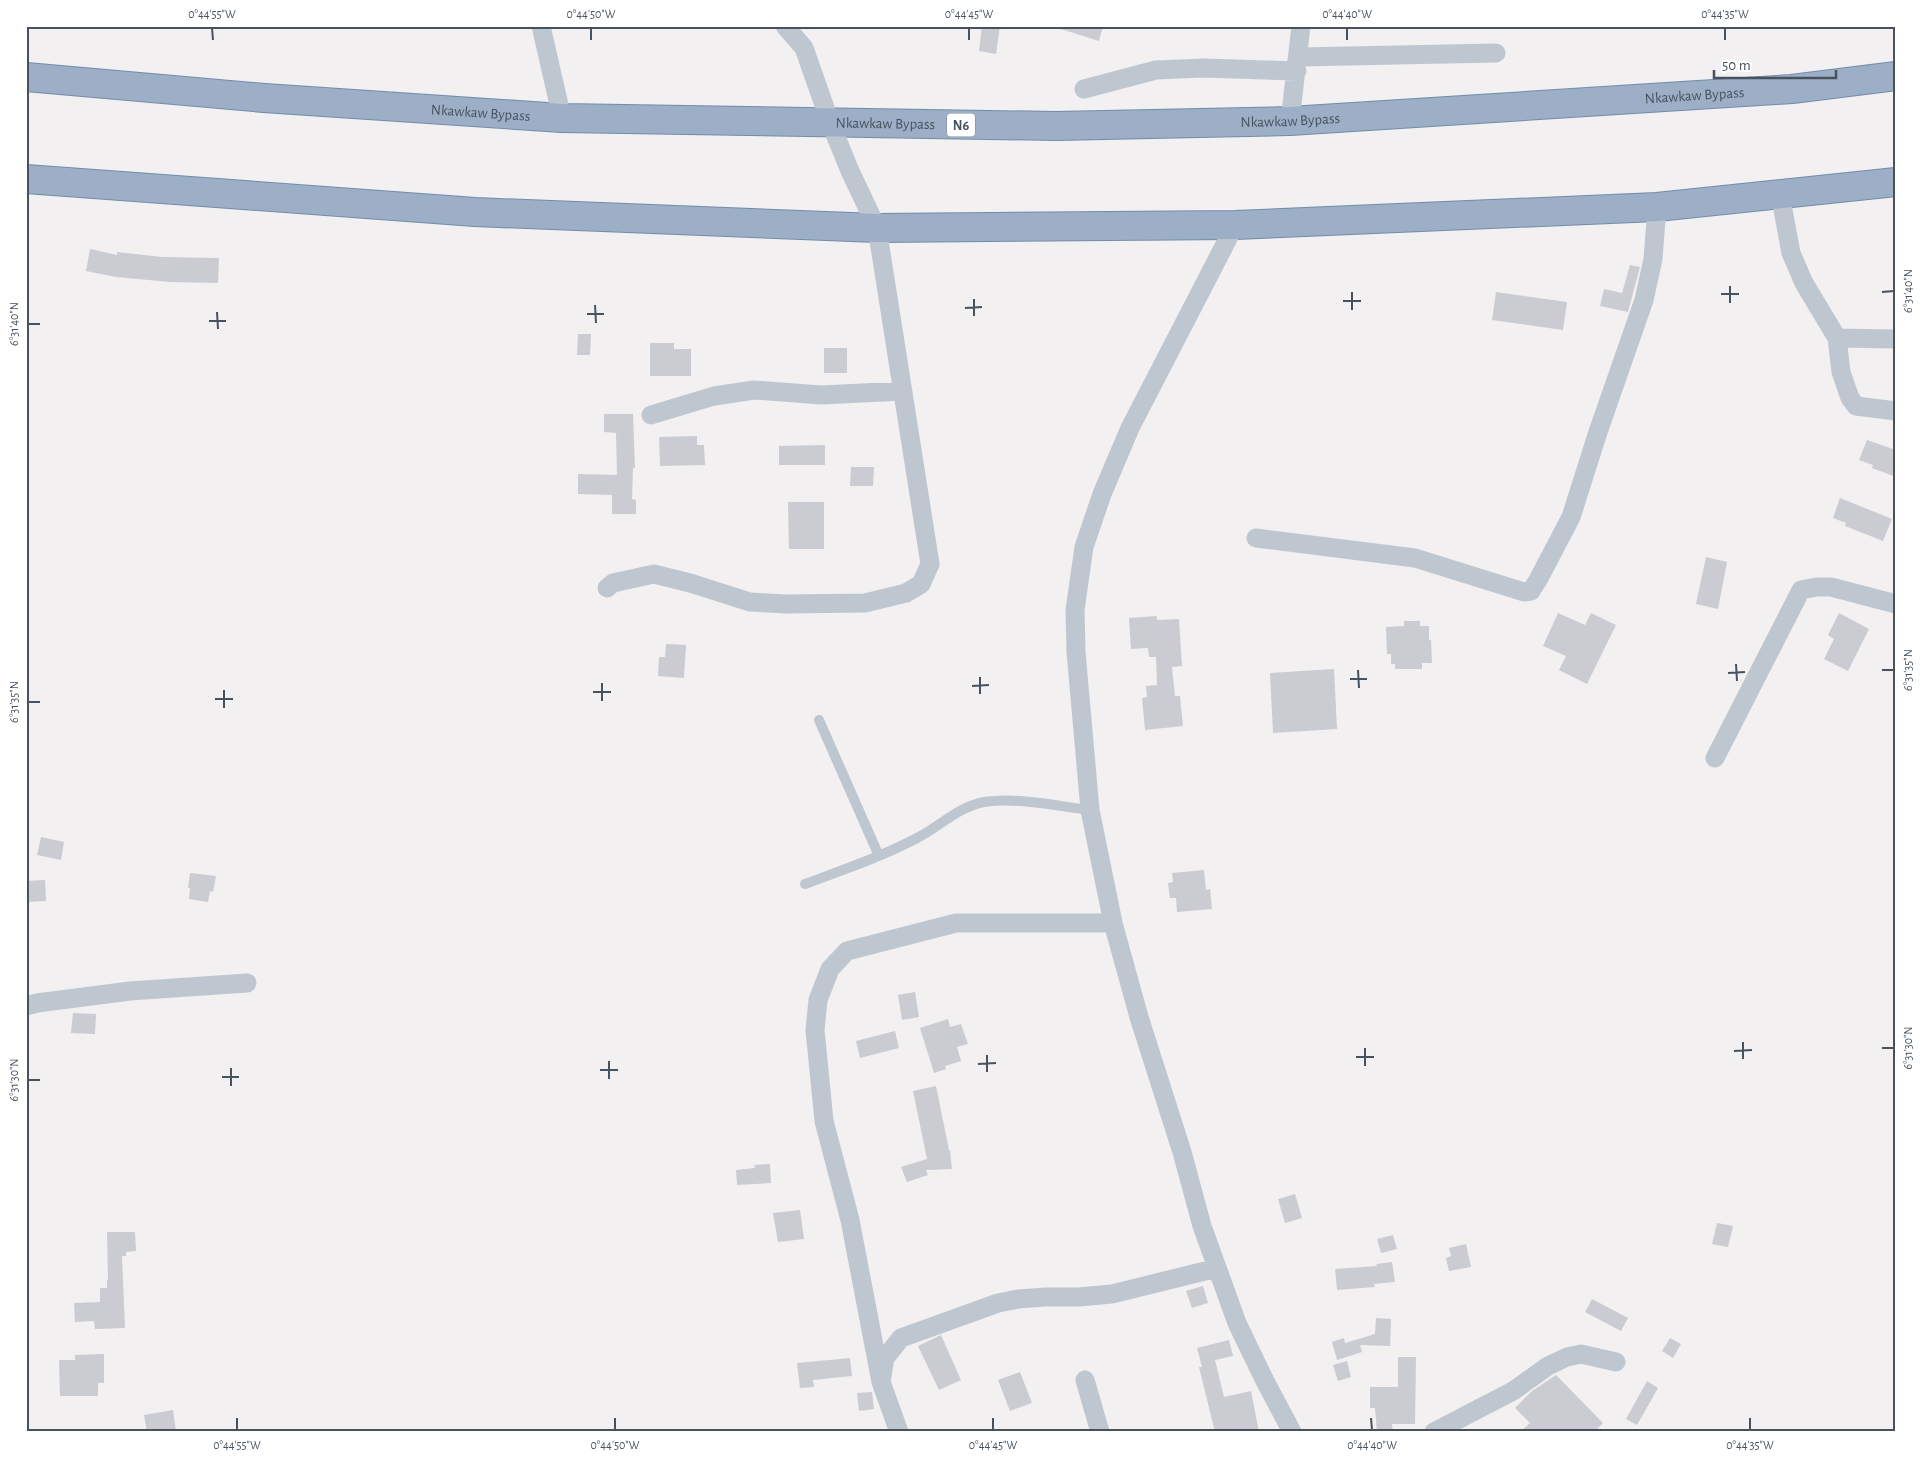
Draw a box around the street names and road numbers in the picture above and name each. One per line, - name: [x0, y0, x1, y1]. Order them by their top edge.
- street label: Nkawkaw Bypass: [1644, 85, 1745, 106]
- street label: Nkawkaw Bypass: [430, 102, 531, 124]
- street label: Nkawkaw Bypass: [1240, 111, 1341, 130]
- road number: N6: [947, 114, 975, 136]
- street label: Nkawkaw Bypass: [835, 115, 935, 132]

